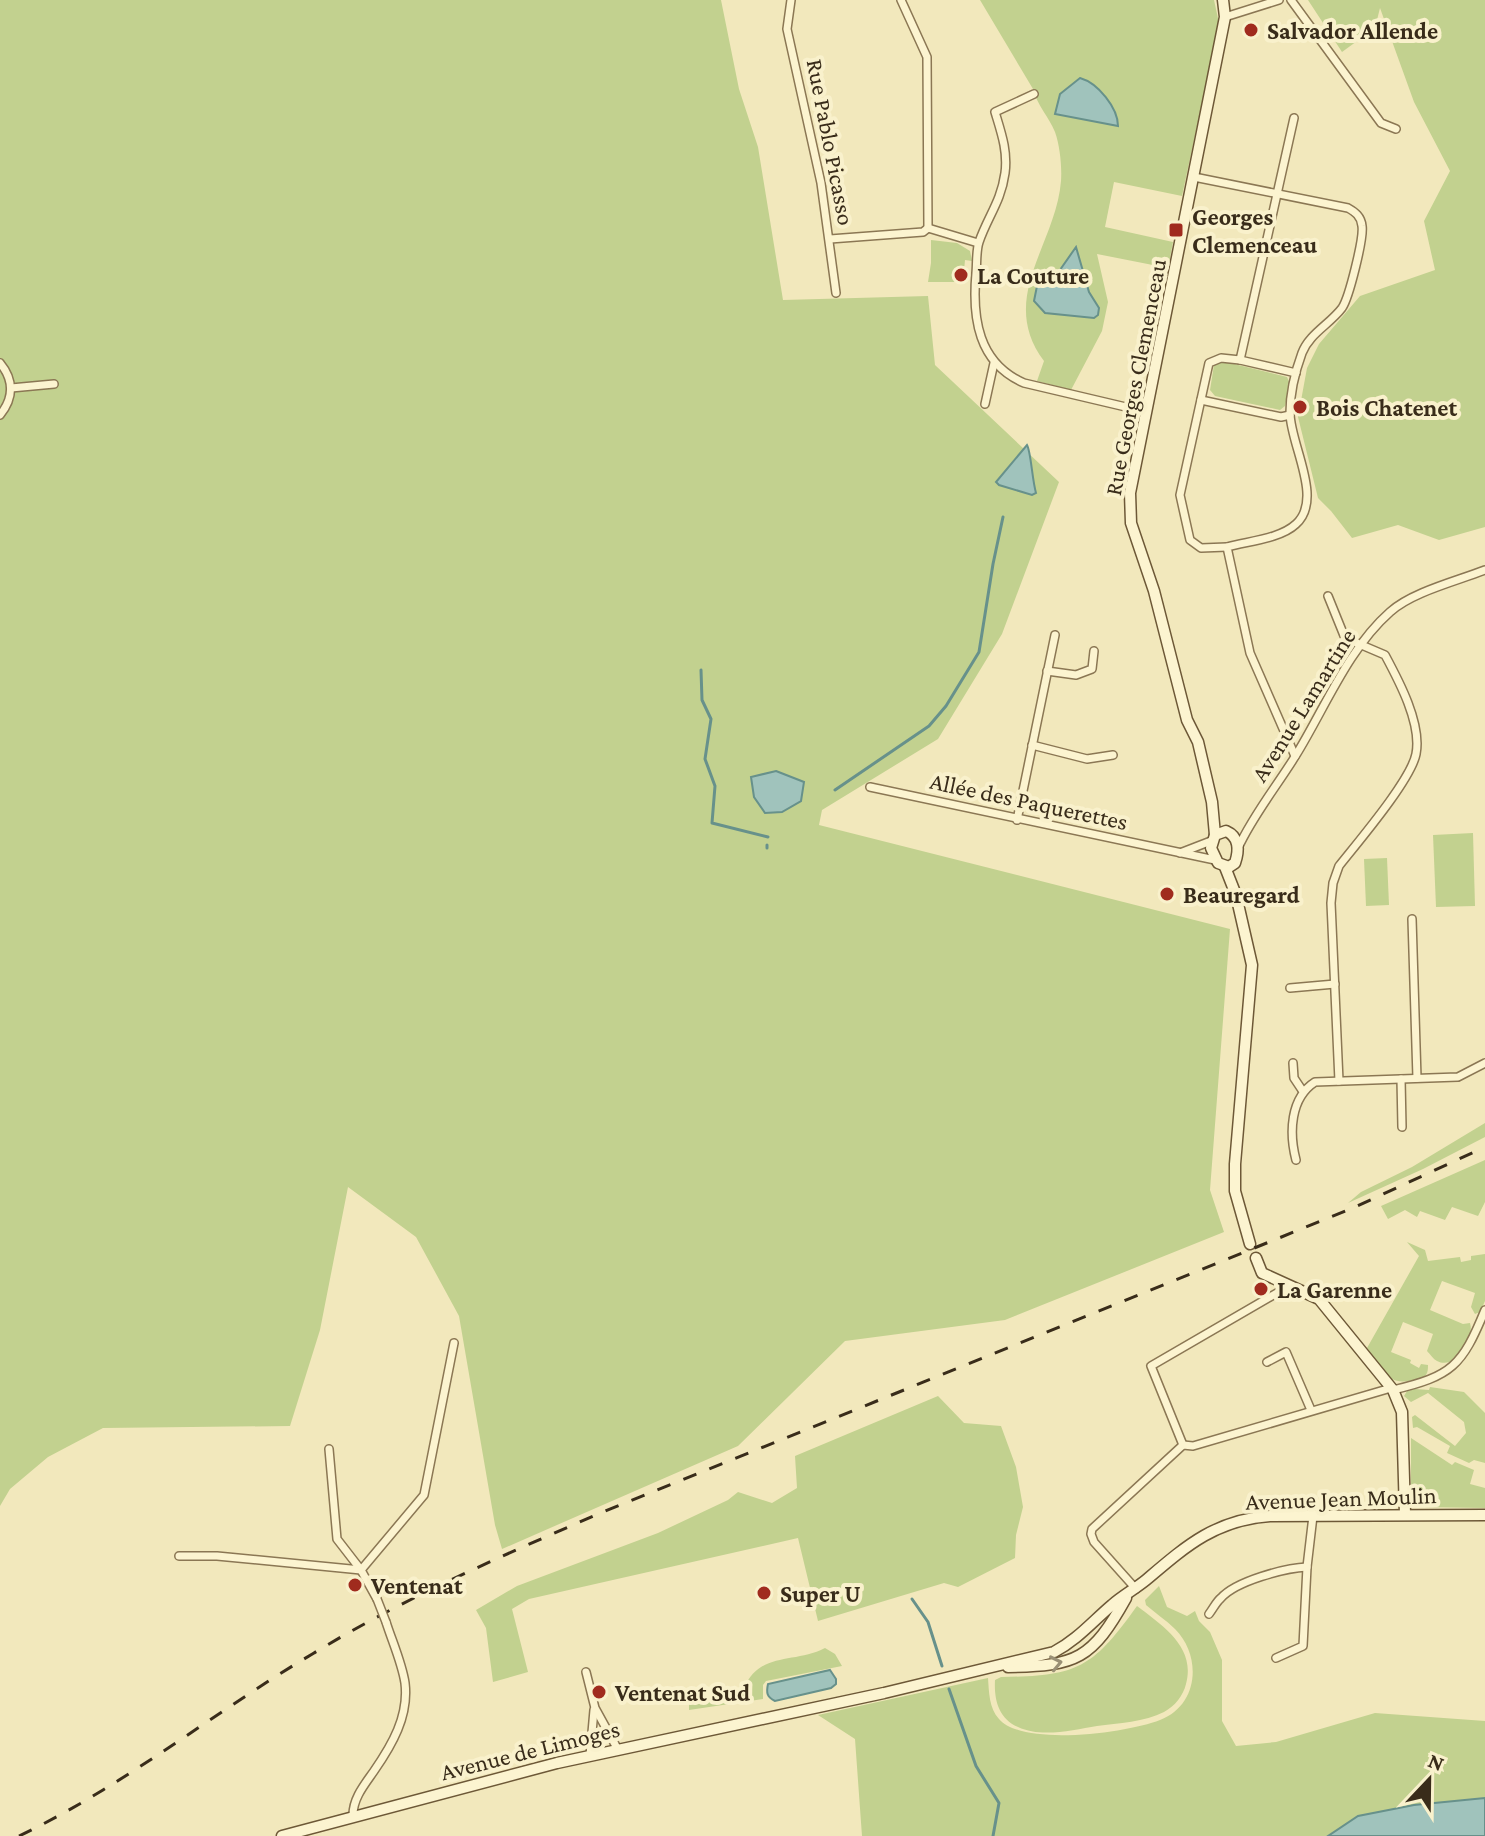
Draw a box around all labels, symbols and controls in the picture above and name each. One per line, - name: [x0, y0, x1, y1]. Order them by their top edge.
- place label: Salvador Allende: [1267, 17, 1438, 44]
- marker: Salvador Allende: [1242, 21, 1260, 39]
- street label: Rue Pablo Picasso: [802, 57, 860, 227]
- place label: Georges Clemenceau: [1192, 203, 1317, 258]
- marker: Georges Clemenceau: [1167, 221, 1185, 239]
- street label: Rue Georges Clemenceau: [1099, 256, 1171, 498]
- place label: La Couture: [977, 262, 1089, 289]
- marker: La Couture: [952, 266, 970, 284]
- place label: Bois Chatenet: [1316, 394, 1457, 421]
- marker: Bois Chatenet: [1291, 398, 1309, 416]
- street label: Avenue Lamartine: [1245, 624, 1361, 786]
- street label: Allée des Paquerettes: [928, 767, 1130, 835]
- place label: Beauregard: [1183, 881, 1300, 908]
- marker: Beauregard: [1158, 885, 1176, 903]
- place label: La Garenne: [1277, 1276, 1392, 1303]
- marker: La Garenne: [1252, 1280, 1270, 1298]
- street label: Avenue Jean Moulin: [1245, 1481, 1437, 1515]
- place label: Ventenat: [370, 1572, 463, 1599]
- marker: Ventenat: [346, 1576, 364, 1594]
- place label: Super U: [780, 1580, 861, 1607]
- marker: Super U: [755, 1584, 773, 1602]
- one-way arrow: [1049, 1655, 1062, 1672]
- place label: Ventenat Sud: [614, 1679, 750, 1706]
- marker: Ventenat Sud: [590, 1683, 608, 1701]
- street label: Avenue de Limoges: [438, 1715, 622, 1785]
- north arrow: [1389, 1740, 1469, 1820]
- text: N: [1425, 1748, 1448, 1776]

